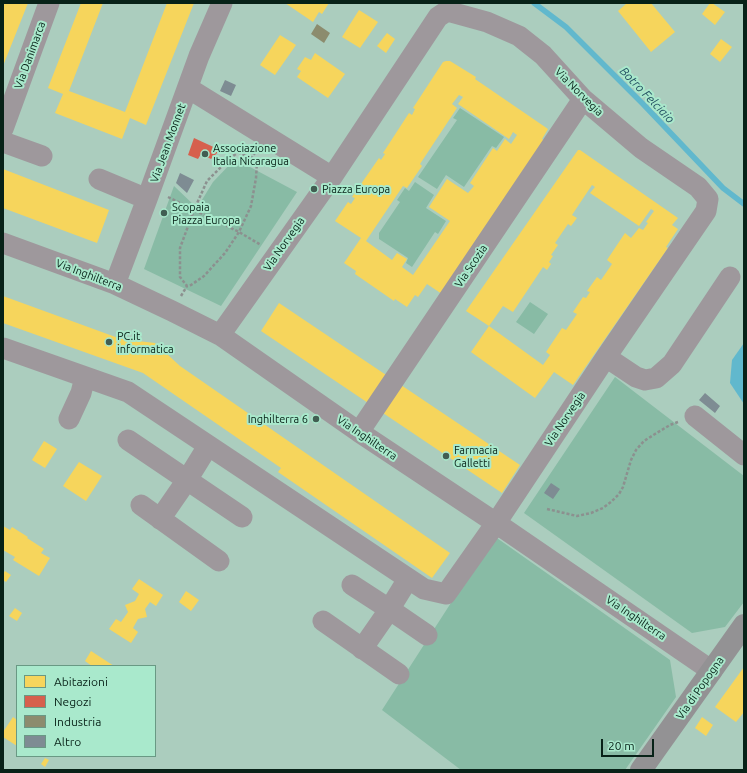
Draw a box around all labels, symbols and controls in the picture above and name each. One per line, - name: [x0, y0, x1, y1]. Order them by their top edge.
- street label: Via Danimarca: [12, 20, 48, 90]
- water label: Botro Felciaio: [617, 64, 677, 126]
- street label: Via Norvegia: [552, 65, 606, 119]
- street label: Via Jean Monnet: [148, 102, 188, 184]
- place label: Associazione Italia Nicaragua: [213, 141, 289, 167]
- marker: Associazione Italia Nicaragua: [200, 149, 210, 159]
- place label: Piazza Europa: [322, 182, 390, 196]
- marker: Piazza Europa: [309, 184, 319, 194]
- place label: Scopaia Piazza Europa: [172, 200, 240, 226]
- marker: Scopaia Piazza Europa: [159, 208, 169, 218]
- street label: Via Norvegia: [261, 214, 307, 274]
- street label: Via Scozia: [452, 242, 490, 290]
- street label: Via Inghilterra: [54, 256, 124, 294]
- place label: PC.it informatica: [117, 329, 174, 355]
- marker: PC.it informatica: [104, 337, 114, 347]
- street label: Via Norvegia: [542, 389, 588, 449]
- place label: Inghilterra 6: [248, 412, 308, 426]
- street label: Via Inghilterra: [334, 413, 400, 463]
- marker: Inghilterra 6: [311, 414, 321, 424]
- place label: Farmacia Galletti: [454, 443, 498, 469]
- marker: Farmacia Galletti: [441, 451, 451, 461]
- street label: Via Inghilterra: [603, 593, 669, 643]
- street label: Via di Popogna: [673, 654, 727, 722]
- legend: [16, 665, 156, 757]
- text: Abitazioni: [54, 675, 108, 688]
- text: Negozi: [54, 695, 91, 708]
- text: Industria: [54, 715, 101, 728]
- scale bar: [603, 731, 656, 757]
- text: Altro: [54, 735, 81, 748]
- text: 20 m: [608, 739, 635, 752]

